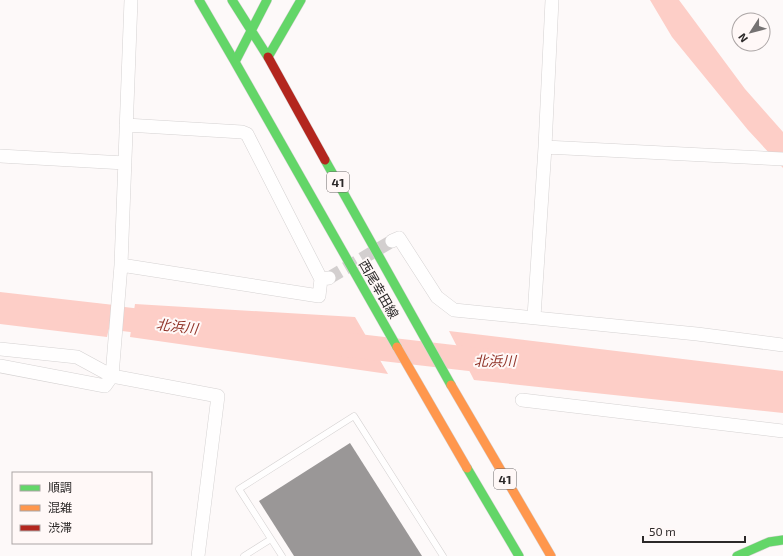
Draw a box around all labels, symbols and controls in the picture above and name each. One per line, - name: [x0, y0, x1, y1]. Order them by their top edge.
- north arrow: [731, 12, 771, 52]
- text: N: [735, 31, 750, 45]
- road number: 41: [327, 172, 349, 192]
- street label: 西尾幸田線: [356, 257, 402, 321]
- water label: 北浜川: [155, 315, 201, 337]
- water label: 北浜川: [474, 352, 518, 369]
- road number: 41: [494, 469, 516, 489]
- legend: [12, 472, 152, 544]
- text: 順調: [48, 480, 72, 494]
- text: 混雑: [48, 500, 72, 514]
- scale bar: [643, 518, 745, 544]
- text: 渋滞: [48, 520, 72, 534]
- text: 50 m: [649, 524, 676, 538]

